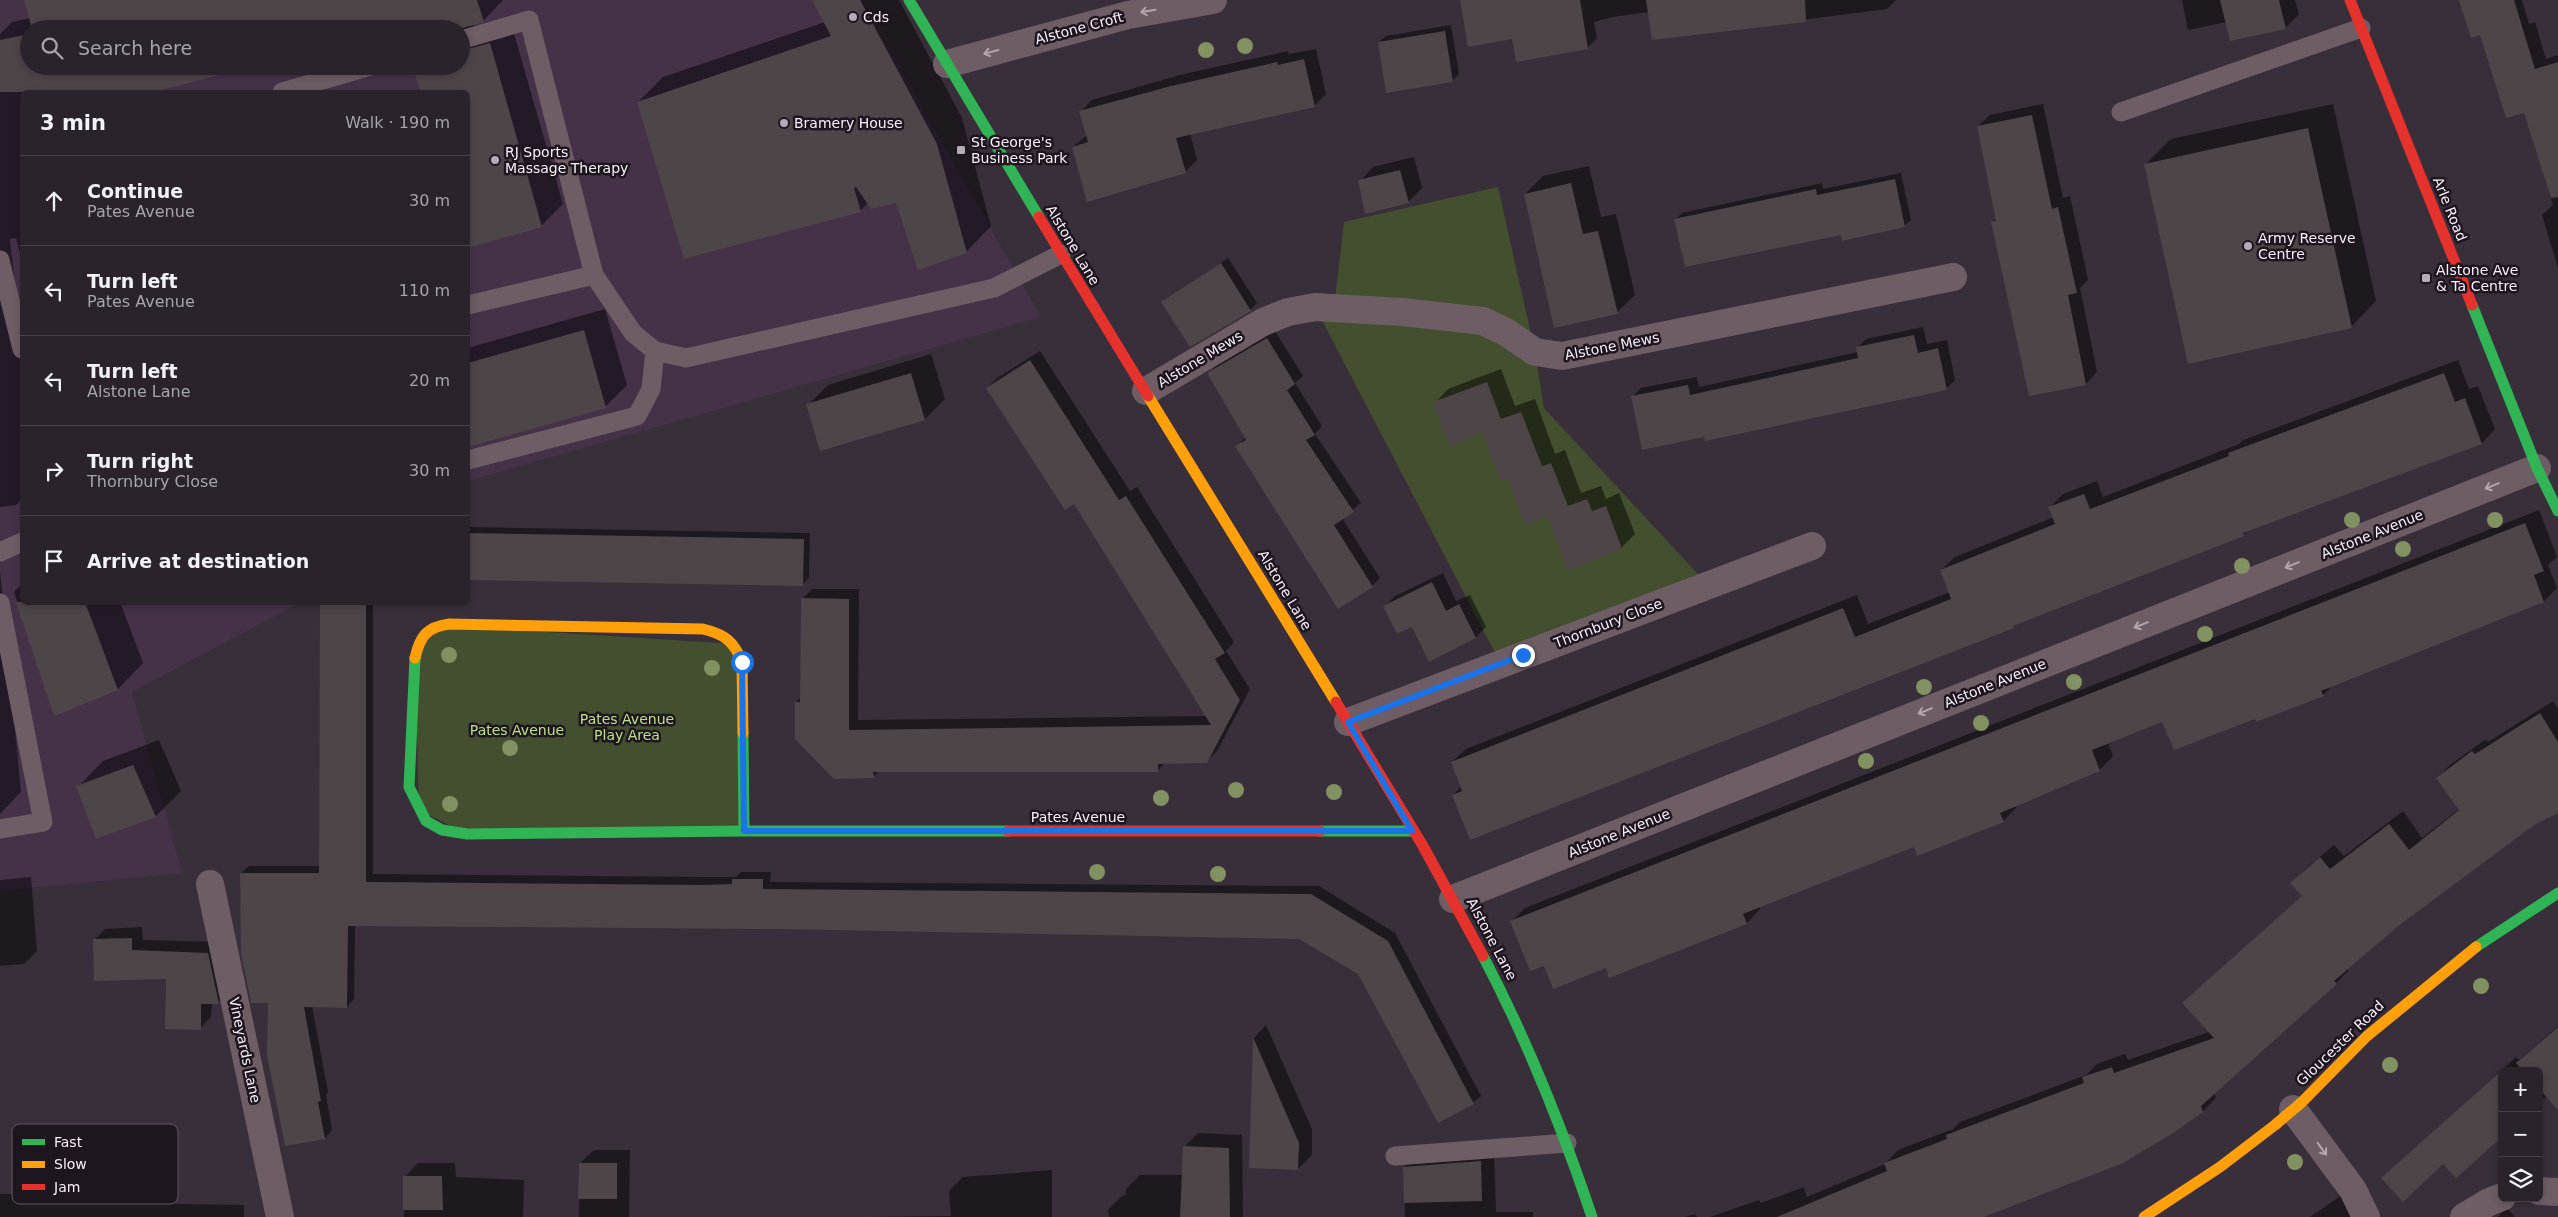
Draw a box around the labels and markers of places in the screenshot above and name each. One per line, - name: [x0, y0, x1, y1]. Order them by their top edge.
- place label: Cds: [863, 9, 889, 25]
- marker: Cds: [847, 11, 859, 23]
- place label: Bramery House: [794, 115, 903, 131]
- marker: Bramery House: [778, 117, 790, 129]
- place label: St George's Business Park: [971, 134, 1068, 166]
- place label: RJ Sports Massage Therapy: [505, 144, 628, 176]
- marker: St George's Business Park: [955, 144, 967, 156]
- marker: RJ Sports Massage Therapy: [489, 154, 501, 166]
- place label: Army Reserve Centre: [2258, 230, 2356, 262]
- marker: Army Reserve Centre: [2242, 240, 2254, 252]
- place label: Alstone Ave & Ta Centre: [2436, 262, 2518, 294]
- marker: Alstone Ave & Ta Centre: [2420, 272, 2432, 284]

